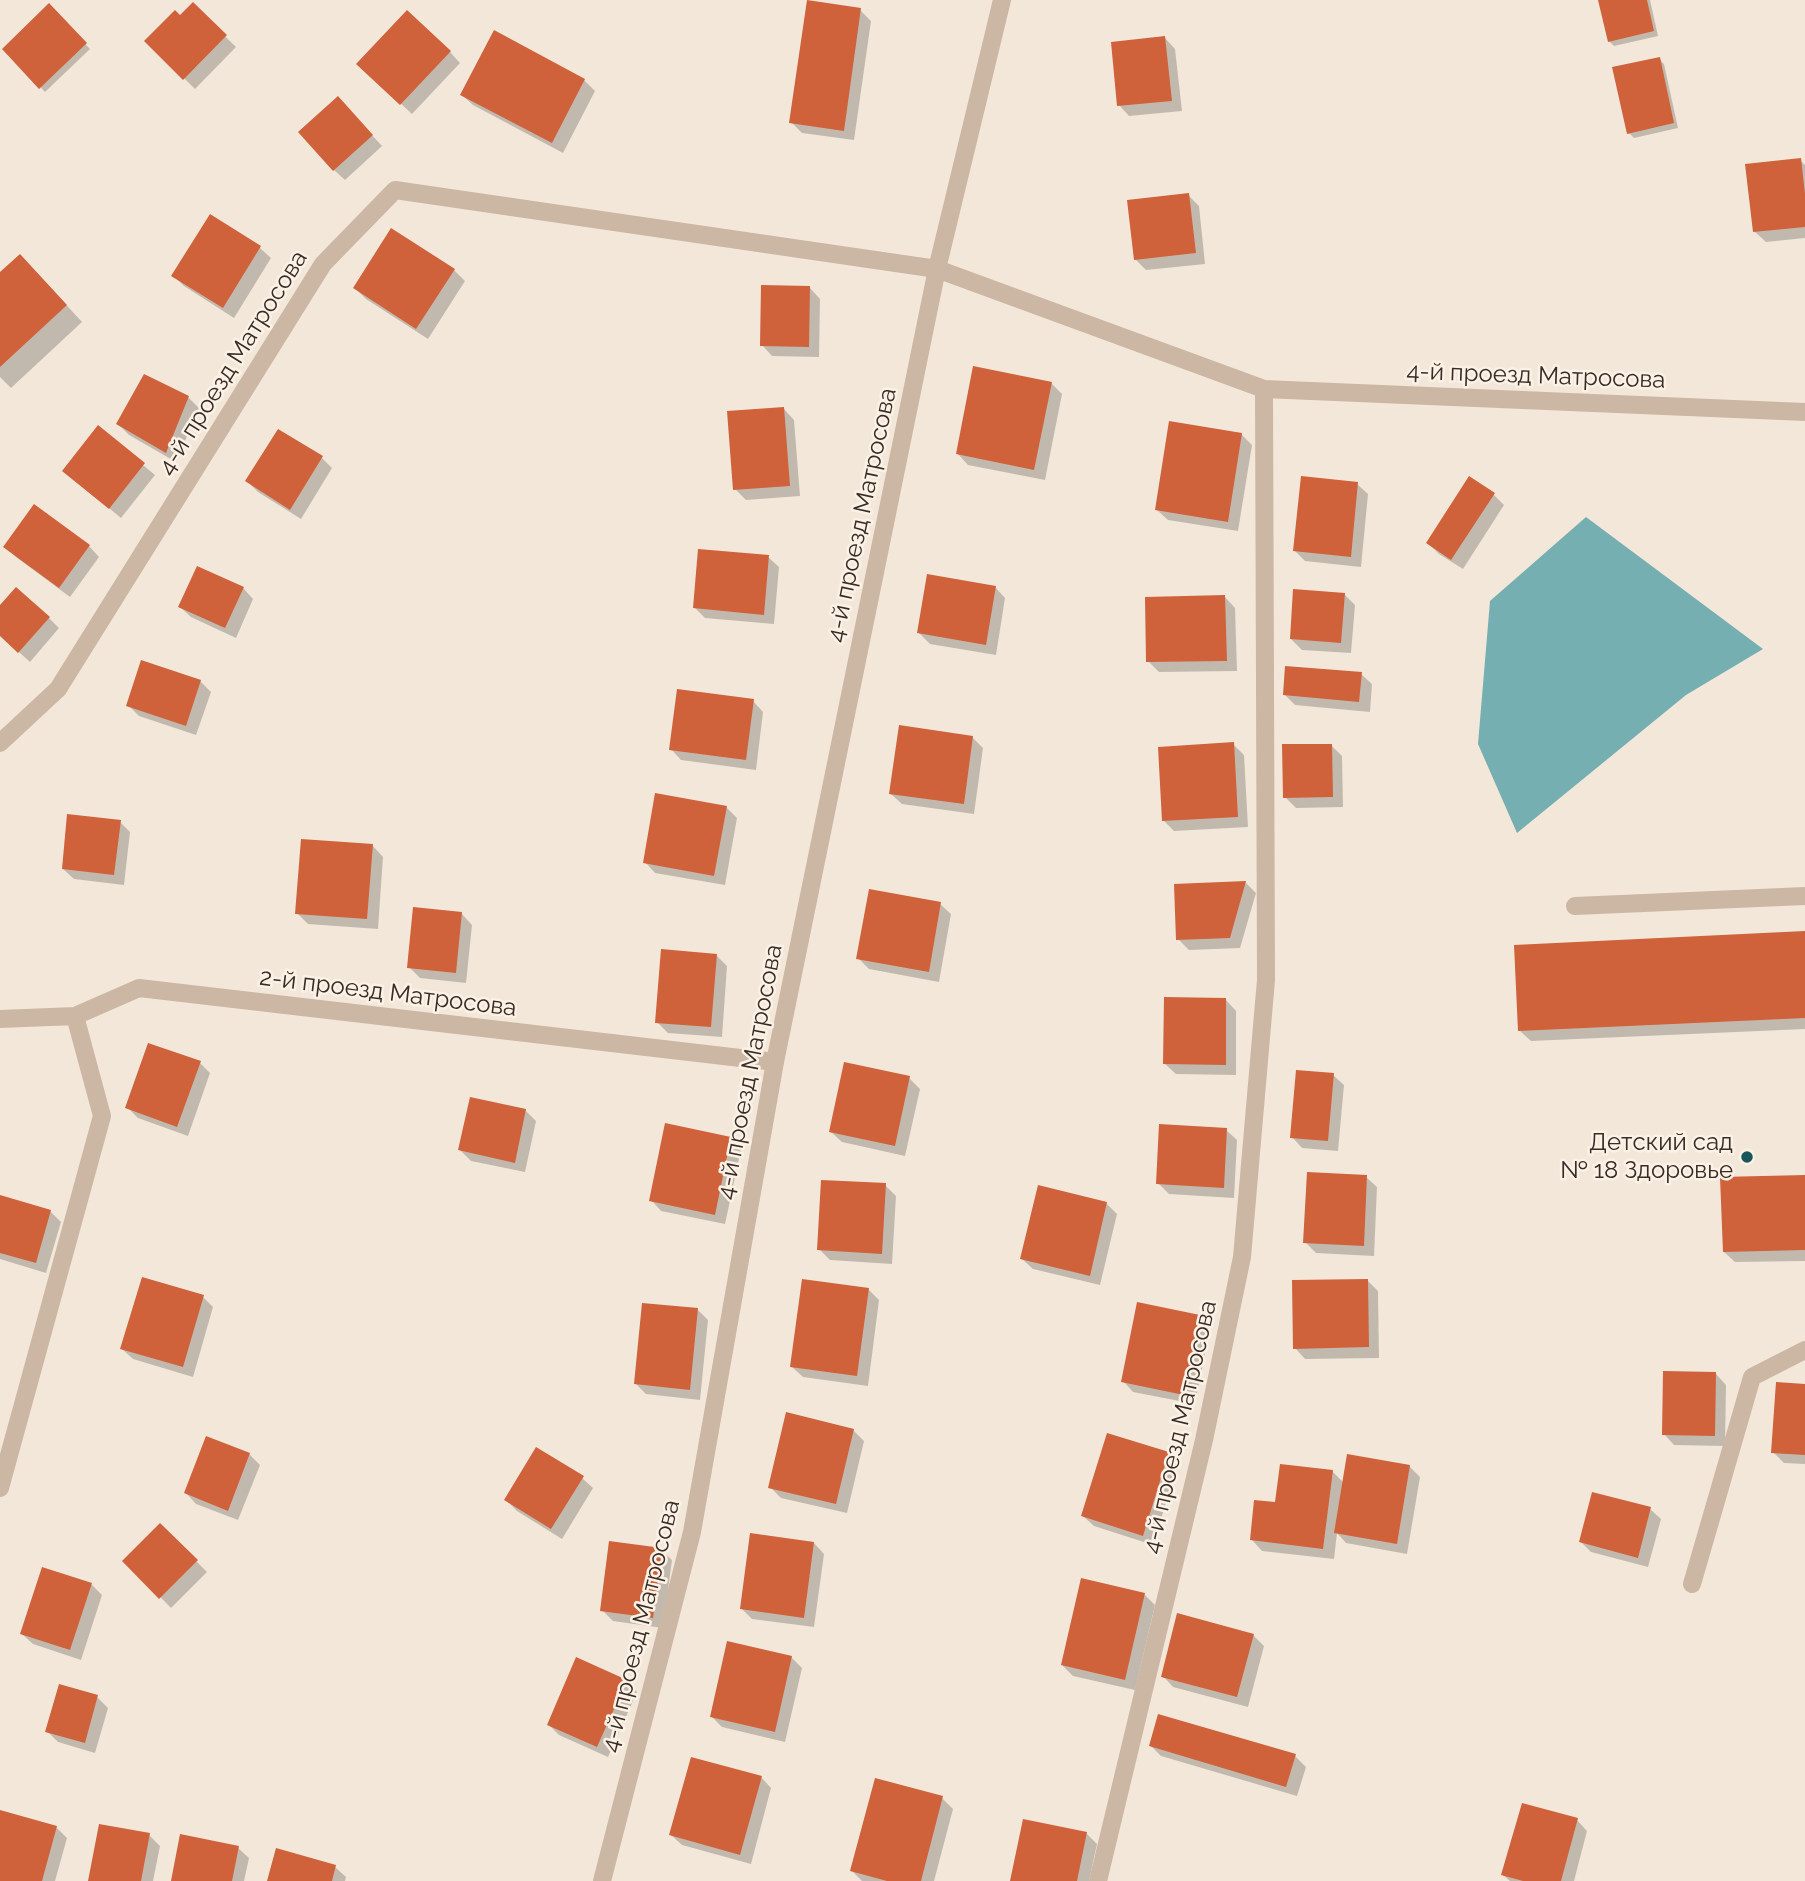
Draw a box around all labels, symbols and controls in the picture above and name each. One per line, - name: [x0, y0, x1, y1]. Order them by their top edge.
- street label: 4-й проезд Матросова: [152, 246, 314, 480]
- street label: 4-й проезд Матросова: [1406, 357, 1666, 395]
- street label: 4-й проезд Матросова: [821, 385, 903, 645]
- street label: 4-й проезд Матросова: [711, 942, 789, 1202]
- street label: 2-й проезд Матросова: [258, 963, 518, 1023]
- place label: Детский сад № 18 Здоровье: [1560, 1129, 1733, 1185]
- marker: Детский сад № 18 Здоровье: [1739, 1149, 1755, 1165]
- street label: 4-й проезд Матросова: [1137, 1298, 1223, 1556]
- street label: 4-й проезд Матросова: [596, 1497, 686, 1755]

